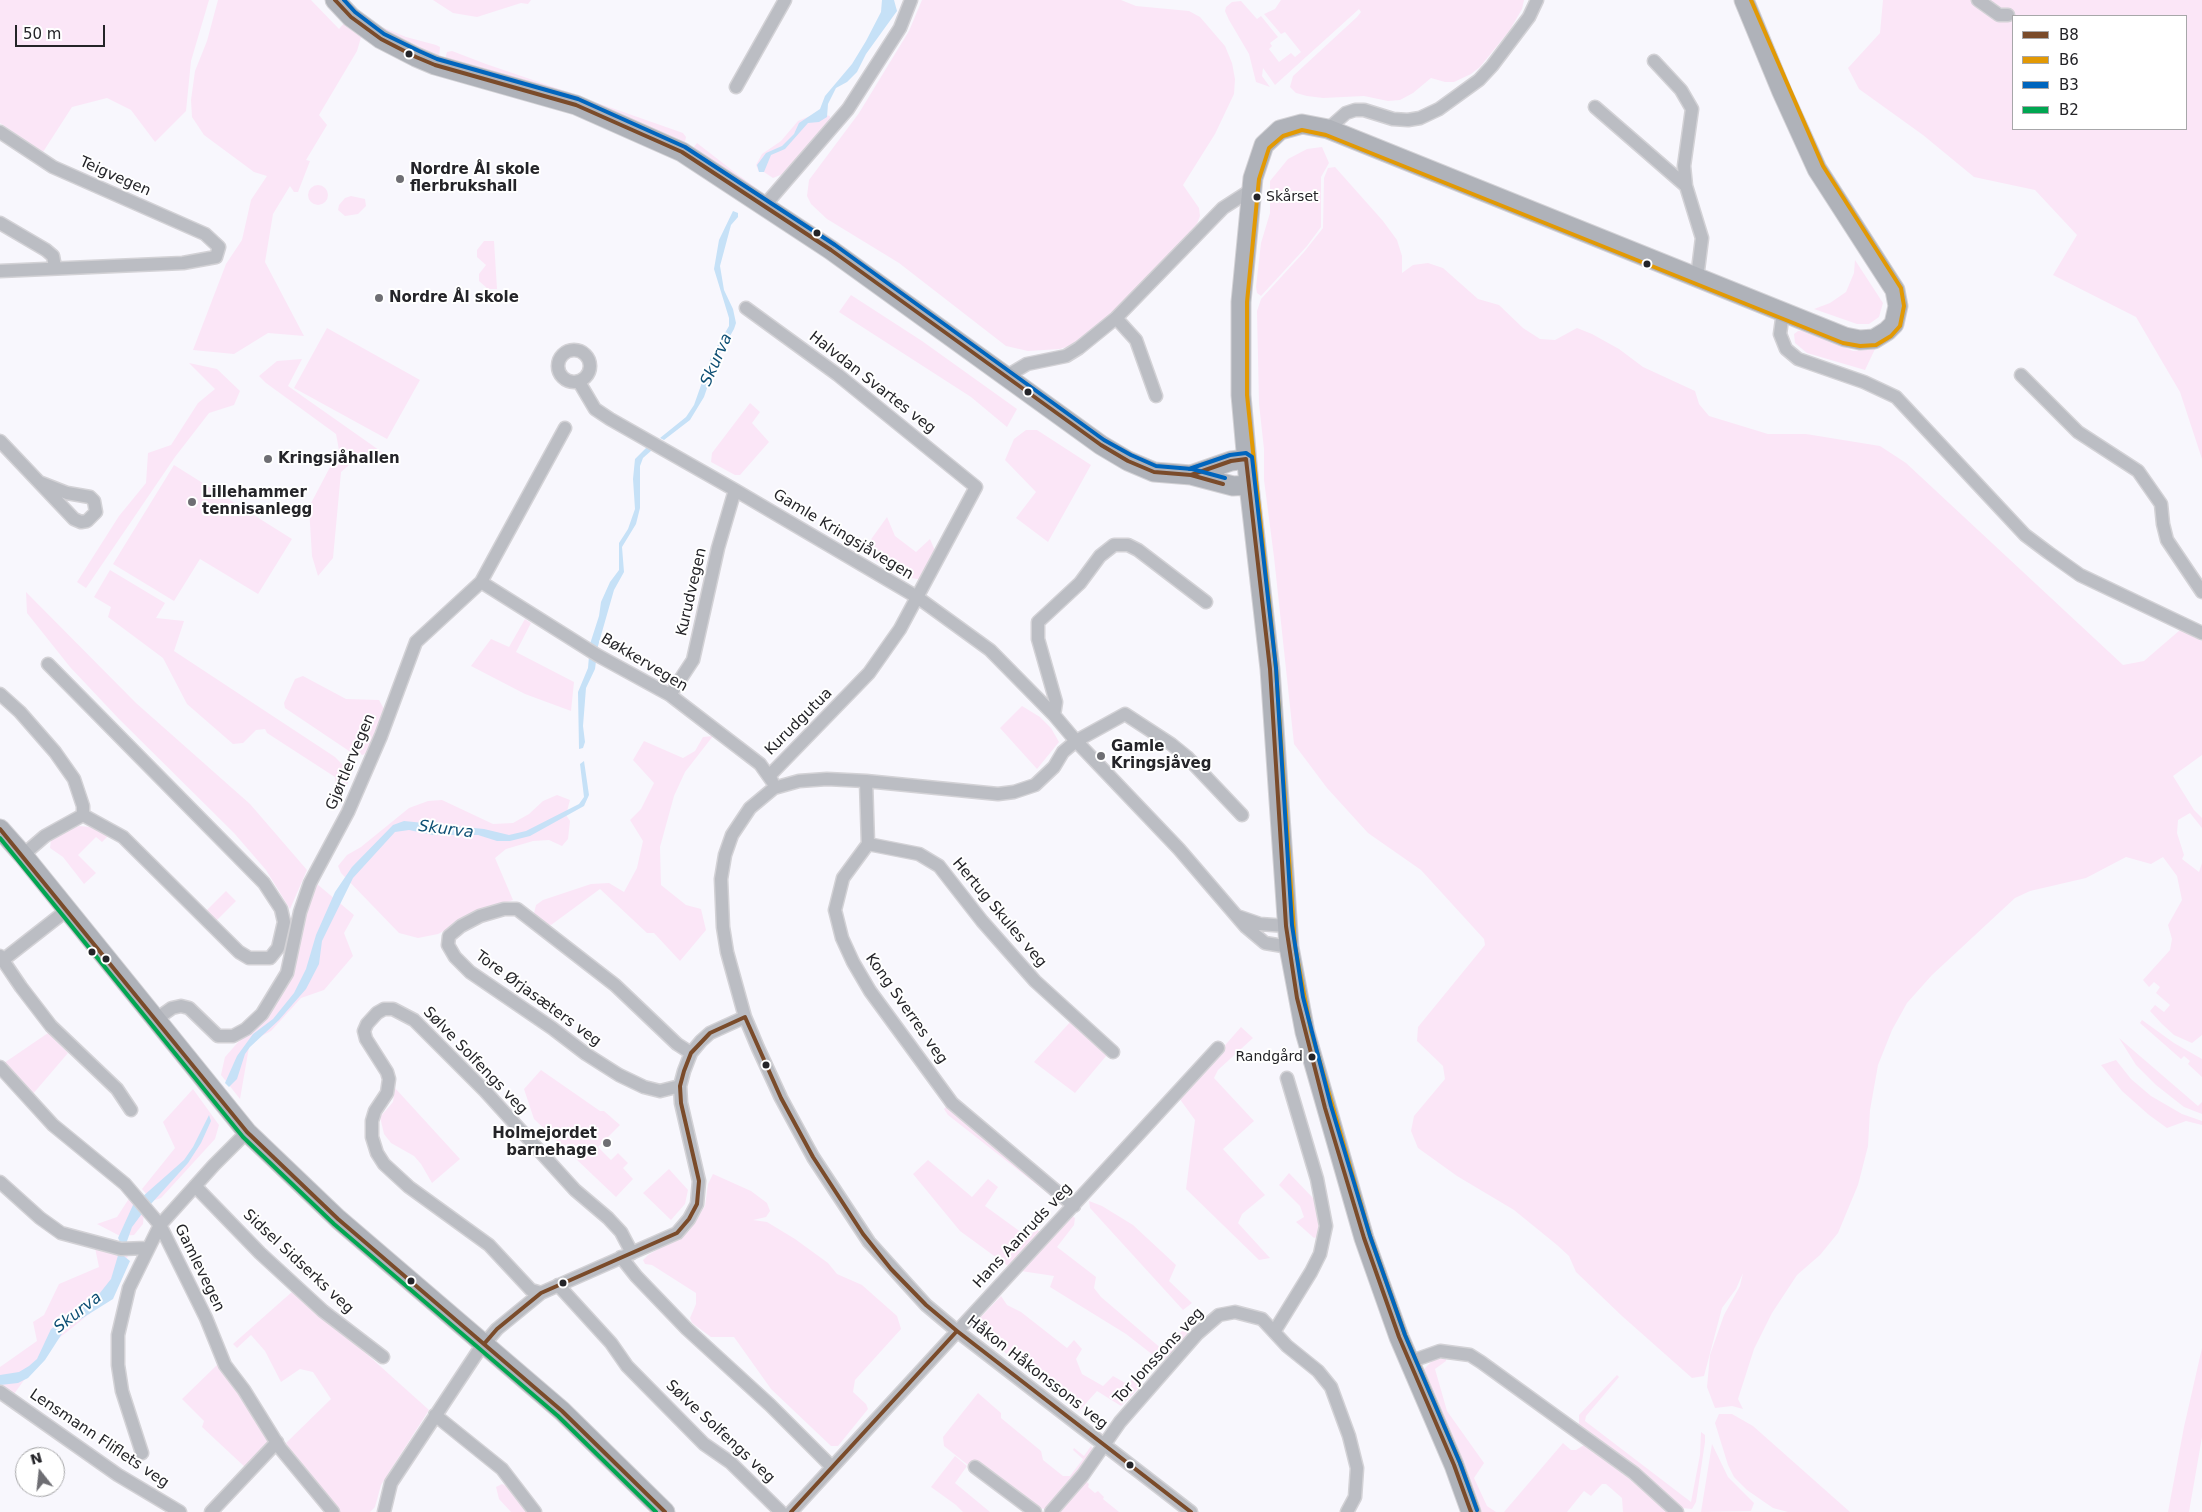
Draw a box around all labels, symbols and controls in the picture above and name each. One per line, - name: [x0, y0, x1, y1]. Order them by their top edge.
- scale bar: [18, 15, 108, 47]
- legend: [2012, 15, 2187, 130]
- text: 50 m: [23, 25, 61, 43]
- text: B8: [2059, 26, 2079, 44]
- unlabelled marker: [404, 49, 414, 59]
- text: B6: [2059, 51, 2079, 69]
- text: B3: [2059, 76, 2079, 94]
- text: B2: [2059, 101, 2079, 119]
- street label: Teigvegen: [77, 153, 153, 201]
- place label: Nordre Ål skole flerbrukshall: [410, 161, 540, 196]
- marker: Nordre Ål skole flerbrukshall: [394, 173, 406, 185]
- place label: Skårset: [1266, 189, 1318, 205]
- marker: Skårset: [1252, 192, 1262, 202]
- unlabelled marker: [812, 228, 822, 238]
- unlabelled marker: [1642, 259, 1652, 269]
- place label: Nordre Ål skole: [389, 289, 519, 307]
- marker: Nordre Ål skole: [373, 292, 385, 304]
- street label: Halvdan Svartes veg: [805, 328, 939, 438]
- water label: Skurva: [697, 331, 737, 389]
- unlabelled marker: [1023, 387, 1033, 397]
- place label: Kringsjåhallen: [278, 450, 400, 468]
- marker: Kringsjåhallen: [262, 453, 274, 465]
- place label: Lillehammer tennisanlegg: [202, 484, 312, 519]
- street label: Gamle Kringsjåvegen: [770, 486, 916, 584]
- marker: Lillehammer tennisanlegg: [186, 496, 198, 508]
- street label: Kurudvegen: [673, 546, 711, 638]
- street label: Bøkkervegen: [597, 630, 691, 696]
- street label: Kurudgutua: [762, 685, 836, 759]
- street label: Gjørtlervegen: [323, 711, 379, 813]
- place label: Gamle Kringsjåveg: [1111, 738, 1211, 773]
- marker: Gamle Kringsjåveg: [1095, 750, 1107, 762]
- water label: Skurva: [417, 817, 475, 843]
- street label: Hertug Skules veg: [948, 855, 1050, 971]
- unlabelled marker: [87, 947, 97, 957]
- street label: Tore Ørjasæters veg: [472, 947, 604, 1051]
- street label: Kong Sverres veg: [861, 950, 951, 1068]
- unlabelled marker: [101, 954, 111, 964]
- street label: Sølve Solfengs veg: [419, 1004, 531, 1118]
- place label: Randgård: [1235, 1049, 1303, 1065]
- marker: Randgård: [1307, 1052, 1317, 1062]
- unlabelled marker: [761, 1060, 771, 1070]
- place label: Holmejordet barnehage: [492, 1125, 597, 1160]
- marker: Holmejordet barnehage: [601, 1137, 613, 1149]
- street label: Hans Aanruds veg: [970, 1180, 1076, 1292]
- street label: Sidsel Sidserks veg: [239, 1206, 357, 1318]
- street label: Gamlevegen: [170, 1221, 228, 1315]
- unlabelled marker: [406, 1276, 416, 1286]
- unlabelled marker: [558, 1278, 568, 1288]
- water label: Skurva: [50, 1288, 106, 1338]
- street label: Tor Jonssons veg: [1110, 1304, 1208, 1408]
- street label: Håkon Håkonssons veg: [963, 1312, 1111, 1434]
- street label: Sølve Solfengs veg: [662, 1377, 778, 1487]
- street label: Lensmann Fliflets veg: [26, 1386, 172, 1492]
- north arrow: [15, 1447, 65, 1497]
- text: N: [28, 1449, 44, 1468]
- unlabelled marker: [1125, 1460, 1135, 1470]

